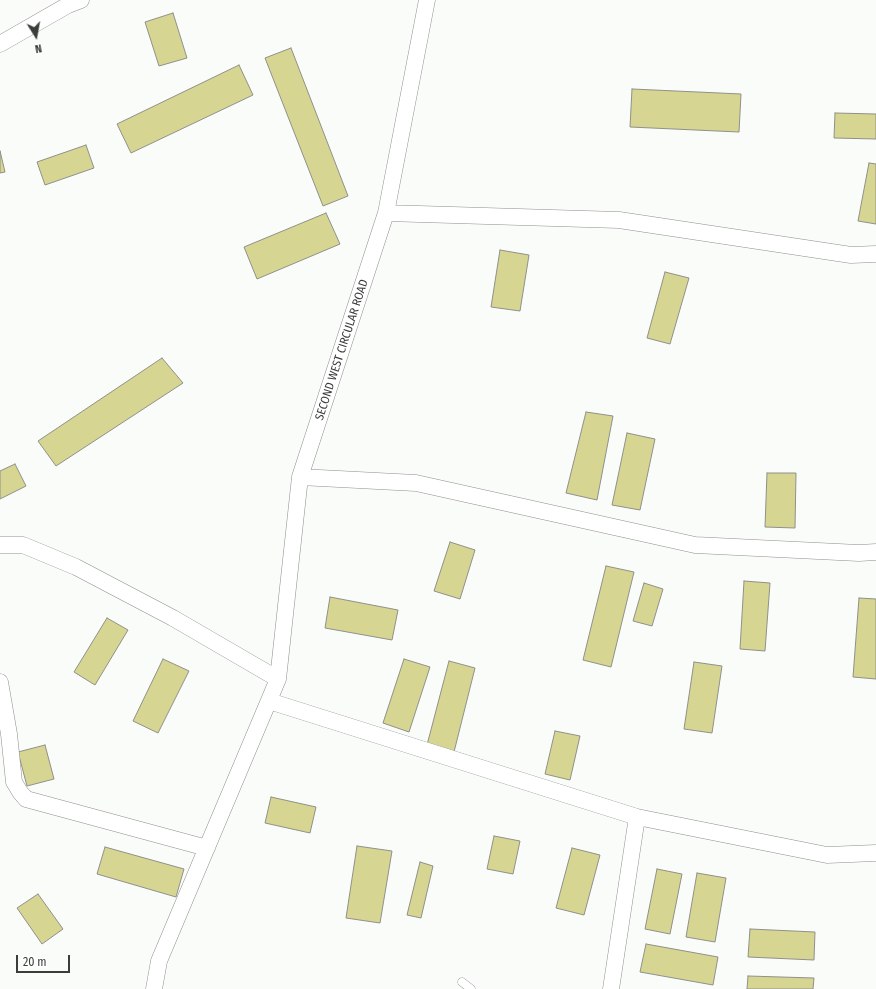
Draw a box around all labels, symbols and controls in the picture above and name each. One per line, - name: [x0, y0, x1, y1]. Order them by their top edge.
- north arrow: [16, 16, 56, 56]
- text: N: [34, 41, 43, 55]
- street label: SECOND WEST CIRCULAR ROAD: [312, 278, 372, 422]
- scale bar: [18, 947, 72, 973]
- text: 20 m: [23, 955, 47, 969]

